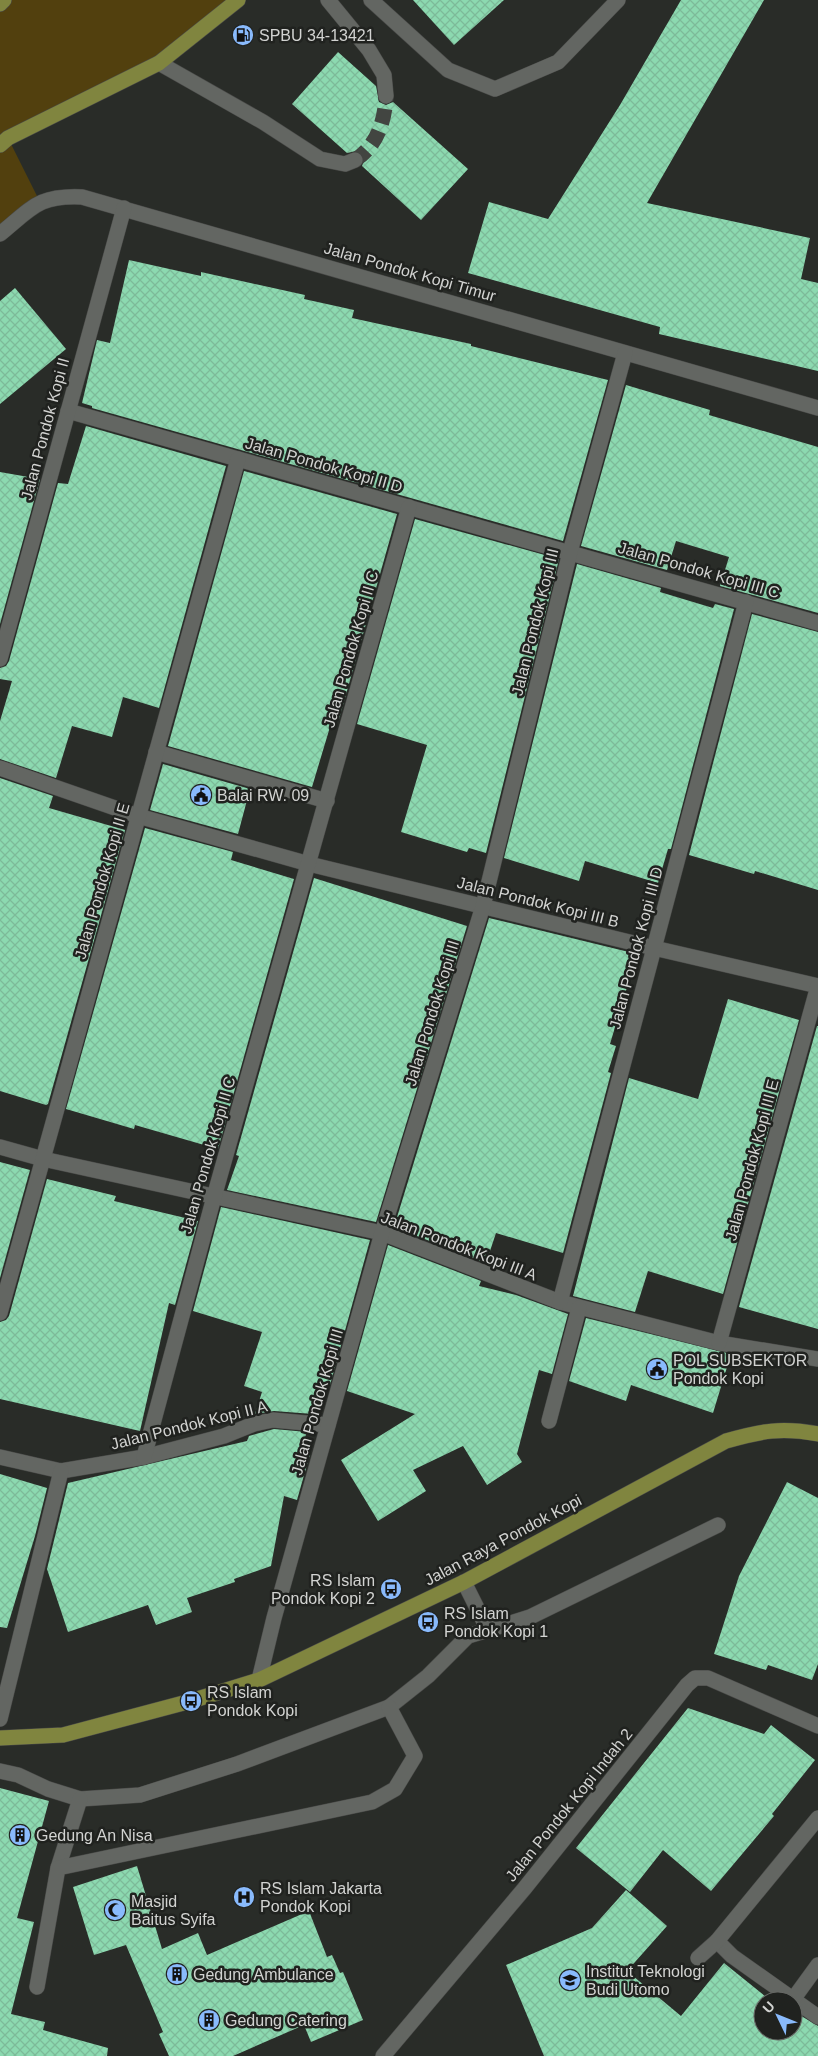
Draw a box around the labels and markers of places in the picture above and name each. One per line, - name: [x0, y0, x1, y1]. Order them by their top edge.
- fuel station icon: SPBU 34-13421: [231, 23, 255, 47]
- place label: SPBU 34-13421: [259, 27, 375, 44]
- public building icon: Balai RW. 09: [189, 783, 213, 807]
- place label: Balai RW. 09: [217, 787, 309, 804]
- place label: POL SUBSEKTOR Pondok Kopi: [673, 1352, 807, 1387]
- public building icon: POL SUBSEKTOR Pondok Kopi: [645, 1357, 669, 1381]
- place label: RS Islam Pondok Kopi 2: [271, 1572, 375, 1607]
- bus stop icon: RS Islam Pondok Kopi 2: [379, 1577, 403, 1601]
- place label: RS Islam Pondok Kopi 1: [444, 1605, 548, 1640]
- bus stop icon: RS Islam Pondok Kopi 1: [416, 1610, 440, 1634]
- place label: RS Islam Pondok Kopi: [207, 1684, 298, 1719]
- bus stop icon: RS Islam Pondok Kopi: [179, 1689, 203, 1713]
- building icon: Gedung An Nisa: [8, 1823, 32, 1847]
- place label: Gedung An Nisa: [36, 1827, 153, 1844]
- place label: RS Islam Jakarta Pondok Kopi: [260, 1880, 382, 1915]
- hospital icon: RS Islam Jakarta Pondok Kopi: [232, 1885, 256, 1909]
- place label: Masjid Baitus Syifa: [131, 1893, 216, 1928]
- mosque icon: Masjid Baitus Syifa: [103, 1898, 127, 1922]
- building icon: Gedung Ambulance: [165, 1962, 189, 1986]
- place label: Institut Teknologi Budi Utomo: [586, 1963, 705, 1998]
- place label: Gedung Ambulance: [193, 1966, 334, 1983]
- school or university icon: Institut Teknologi Budi Utomo: [558, 1968, 582, 1992]
- building icon: Gedung Catering: [197, 2008, 221, 2032]
- place label: Gedung Catering: [225, 2012, 347, 2029]

